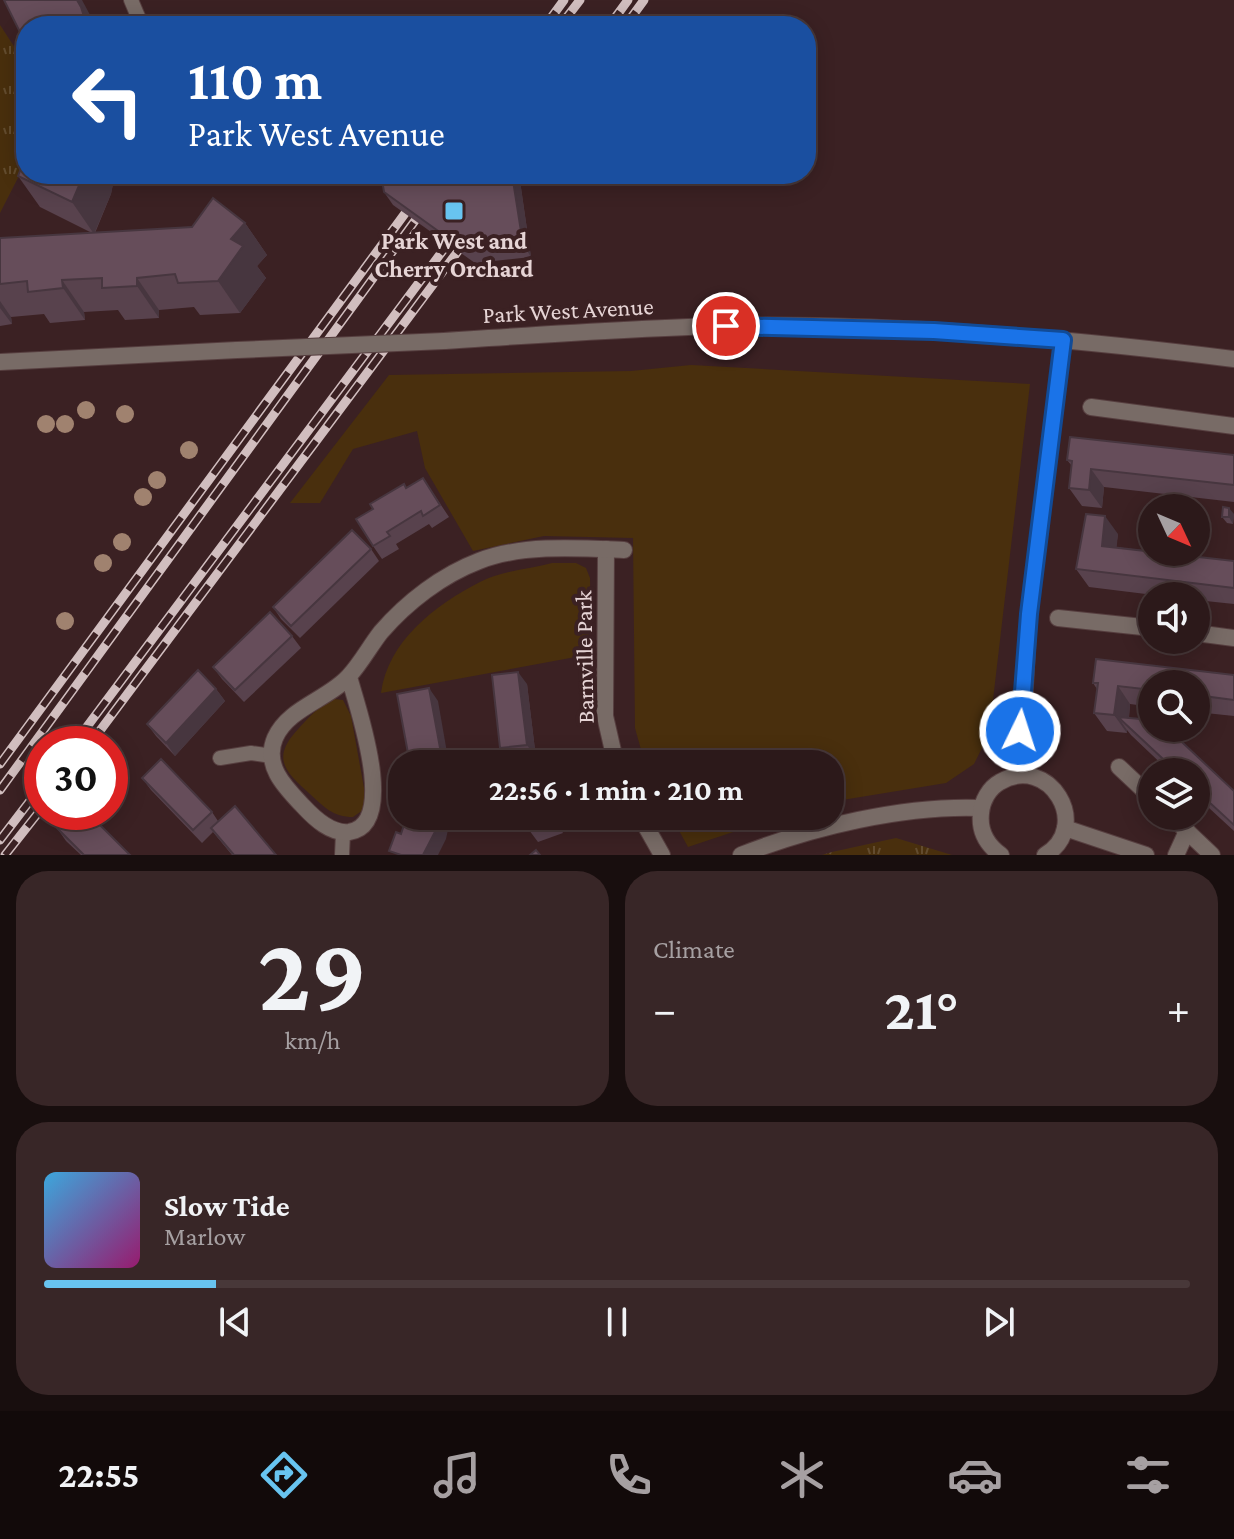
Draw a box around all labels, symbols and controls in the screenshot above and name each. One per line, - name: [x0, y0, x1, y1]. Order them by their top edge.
- icon: left: [56, 48, 160, 152]
- text: 110 m: [188, 49, 322, 111]
- text: Park West Avenue: [188, 114, 445, 154]
- marker: Park West and Cherry Orchard: [443, 200, 465, 222]
- place label: Park West and Cherry Orchard: [375, 227, 533, 282]
- street label: Park West Avenue: [482, 292, 654, 328]
- pin: [692, 292, 760, 360]
- icon: arrive: [704, 304, 748, 348]
- north arrow: [1138, 494, 1210, 566]
- map controls: [1138, 494, 1210, 830]
- button: sound: [1138, 582, 1210, 654]
- street label: Barnville Park: [569, 590, 599, 724]
- button: search: [1138, 670, 1210, 742]
- position arrow: [978, 689, 1062, 773]
- speed limit sign: 30: [24, 726, 128, 830]
- button: layers: [1138, 758, 1210, 830]
- text: 22:56 · 1 min · 210 m: [489, 773, 743, 806]
- text: 29: [258, 916, 367, 1031]
- text: Climate: [653, 935, 735, 964]
- text: 21°: [884, 975, 959, 1042]
- text: −: [653, 985, 676, 1033]
- text: +: [1167, 985, 1190, 1033]
- text: km/h: [284, 1026, 341, 1055]
- text: Slow Tide: [164, 1189, 290, 1222]
- text: Marlow: [164, 1222, 245, 1251]
- icon: previous: [213, 1300, 257, 1344]
- icon: pause: [595, 1300, 639, 1344]
- icon: next: [977, 1300, 1021, 1344]
- icon: directions: [256, 1447, 312, 1503]
- icon: music: [429, 1447, 485, 1503]
- icon: phone: [601, 1447, 657, 1503]
- icon: climate: [774, 1447, 830, 1503]
- icon: car: [947, 1447, 1003, 1503]
- icon: filters: [1120, 1447, 1176, 1503]
- text: 22:55: [58, 1455, 139, 1495]

